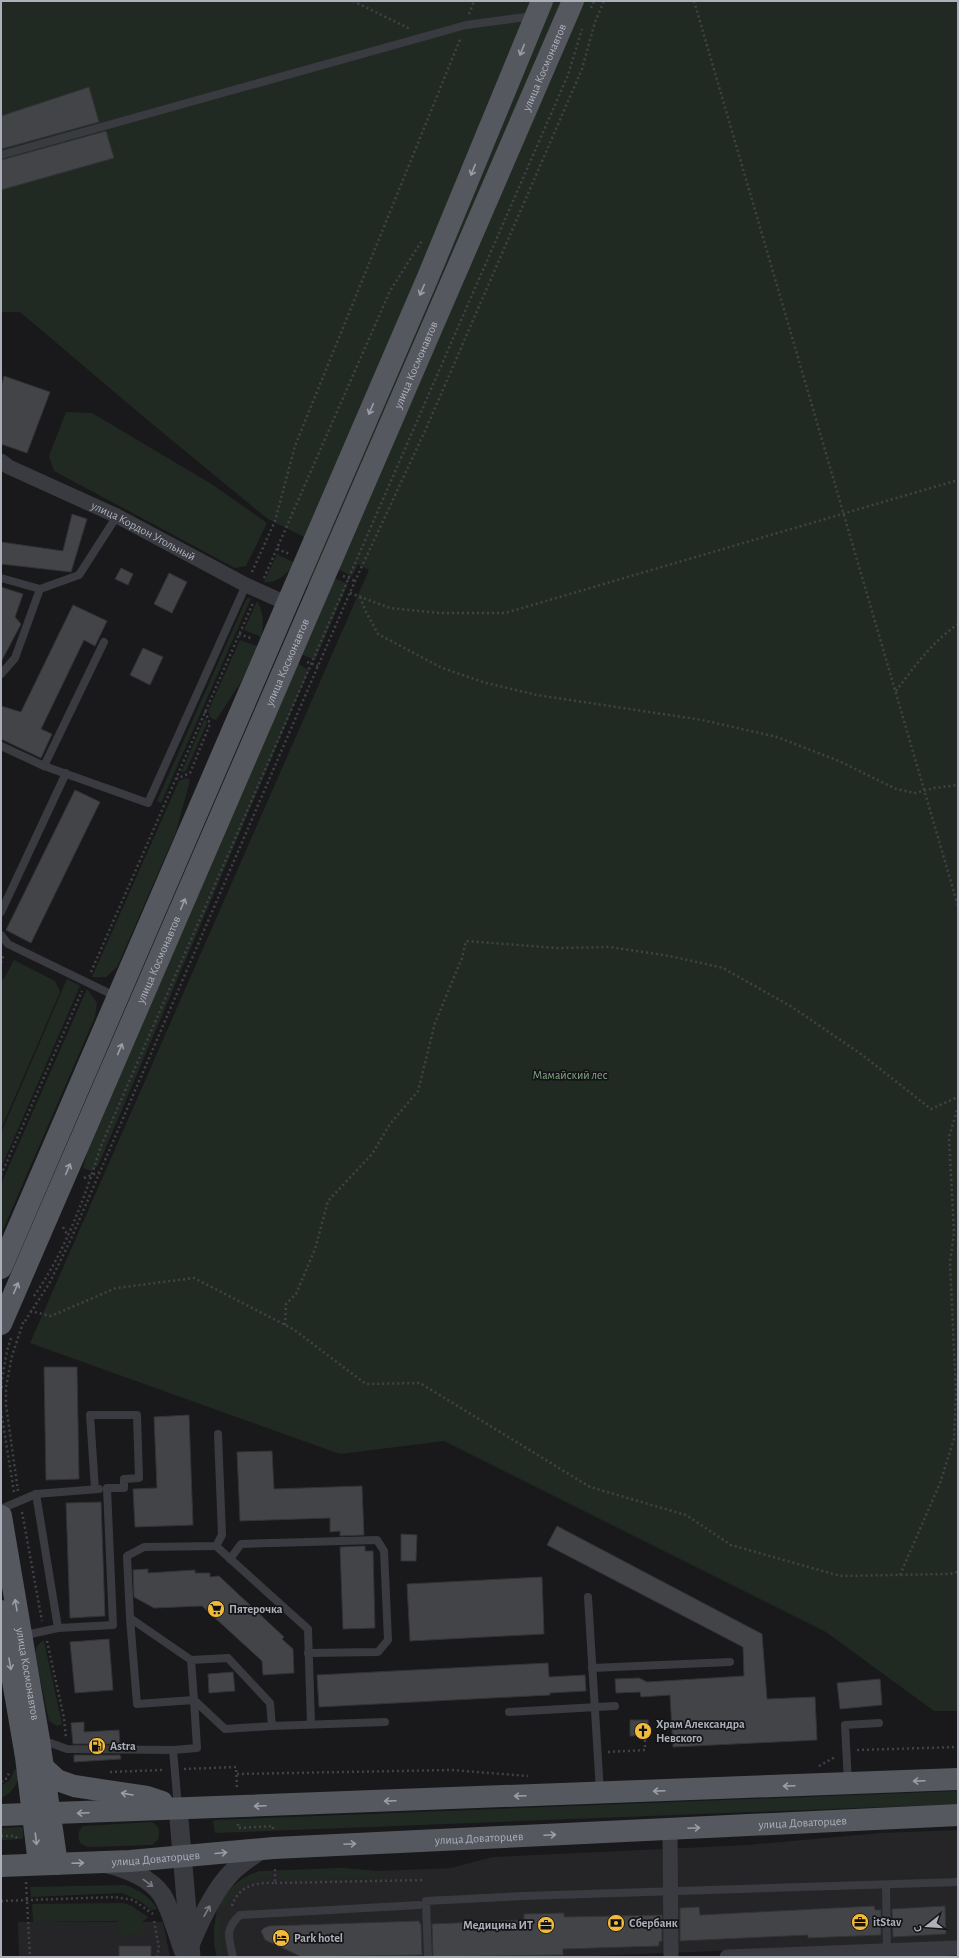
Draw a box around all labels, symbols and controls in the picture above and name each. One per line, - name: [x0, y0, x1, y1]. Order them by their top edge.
- street label: улица Космонавтов: [520, 22, 569, 114]
- one-way arrow: [518, 43, 525, 55]
- one-way arrow: [468, 164, 476, 176]
- one-way arrow: [418, 284, 425, 296]
- street label: улица Космонавтов: [391, 319, 440, 412]
- one-way arrow: [366, 403, 374, 415]
- street label: улица Кордон Угольный: [88, 499, 198, 563]
- street label: улица Космонавтов: [263, 616, 311, 709]
- one-way arrow: [180, 899, 187, 911]
- street label: улица Космонавтов: [134, 914, 183, 1006]
- one-way arrow: [117, 1044, 124, 1056]
- park label: Мамайский лес: [533, 1069, 608, 1081]
- one-way arrow: [65, 1163, 72, 1175]
- one-way arrow: [13, 1282, 21, 1294]
- one-way arrow: [12, 1599, 20, 1612]
- supermarket icon: Пятерочка: [206, 1599, 226, 1619]
- place label: Пятерочка: [229, 1603, 283, 1615]
- street label: улица Космонавтов: [13, 1626, 42, 1721]
- one-way arrow: [6, 1657, 14, 1670]
- place label: Храм Александра Невского: [656, 1718, 745, 1744]
- church icon: Храм Александра Невского: [633, 1721, 653, 1741]
- fuel station icon: Astra: [87, 1736, 107, 1756]
- place label: Astra: [110, 1740, 136, 1752]
- one-way arrow: [913, 1777, 926, 1785]
- one-way arrow: [783, 1782, 796, 1790]
- one-way arrow: [653, 1787, 666, 1795]
- one-way arrow: [121, 1790, 134, 1798]
- one-way arrow: [514, 1792, 527, 1800]
- one-way arrow: [384, 1797, 397, 1805]
- one-way arrow: [254, 1802, 267, 1810]
- one-way arrow: [77, 1809, 90, 1816]
- street label: улица Доваторцев: [757, 1814, 848, 1832]
- one-way arrow: [687, 1824, 700, 1832]
- street label: улица Доваторцев: [434, 1830, 524, 1847]
- one-way arrow: [543, 1831, 556, 1839]
- one-way arrow: [32, 1832, 40, 1845]
- one-way arrow: [343, 1840, 356, 1848]
- street label: улица Доваторцев: [110, 1849, 201, 1869]
- one-way arrow: [214, 1849, 227, 1856]
- one-way arrow: [71, 1859, 84, 1867]
- one-way arrow: [142, 1878, 153, 1887]
- one-way arrow: [203, 1905, 211, 1917]
- north arrow: [907, 1906, 947, 1946]
- office icon: itStav: [850, 1912, 870, 1932]
- bank icon: Сбербанк: [606, 1913, 626, 1933]
- office icon: Медицина ИТ: [536, 1915, 556, 1935]
- place label: itStav: [873, 1916, 902, 1928]
- place label: Сбербанк: [629, 1917, 678, 1929]
- place label: Медицина ИТ: [463, 1919, 533, 1931]
- text: С: [912, 1924, 924, 1933]
- hotel icon: Park hotel: [271, 1928, 291, 1948]
- place label: Park hotel: [294, 1932, 343, 1944]

